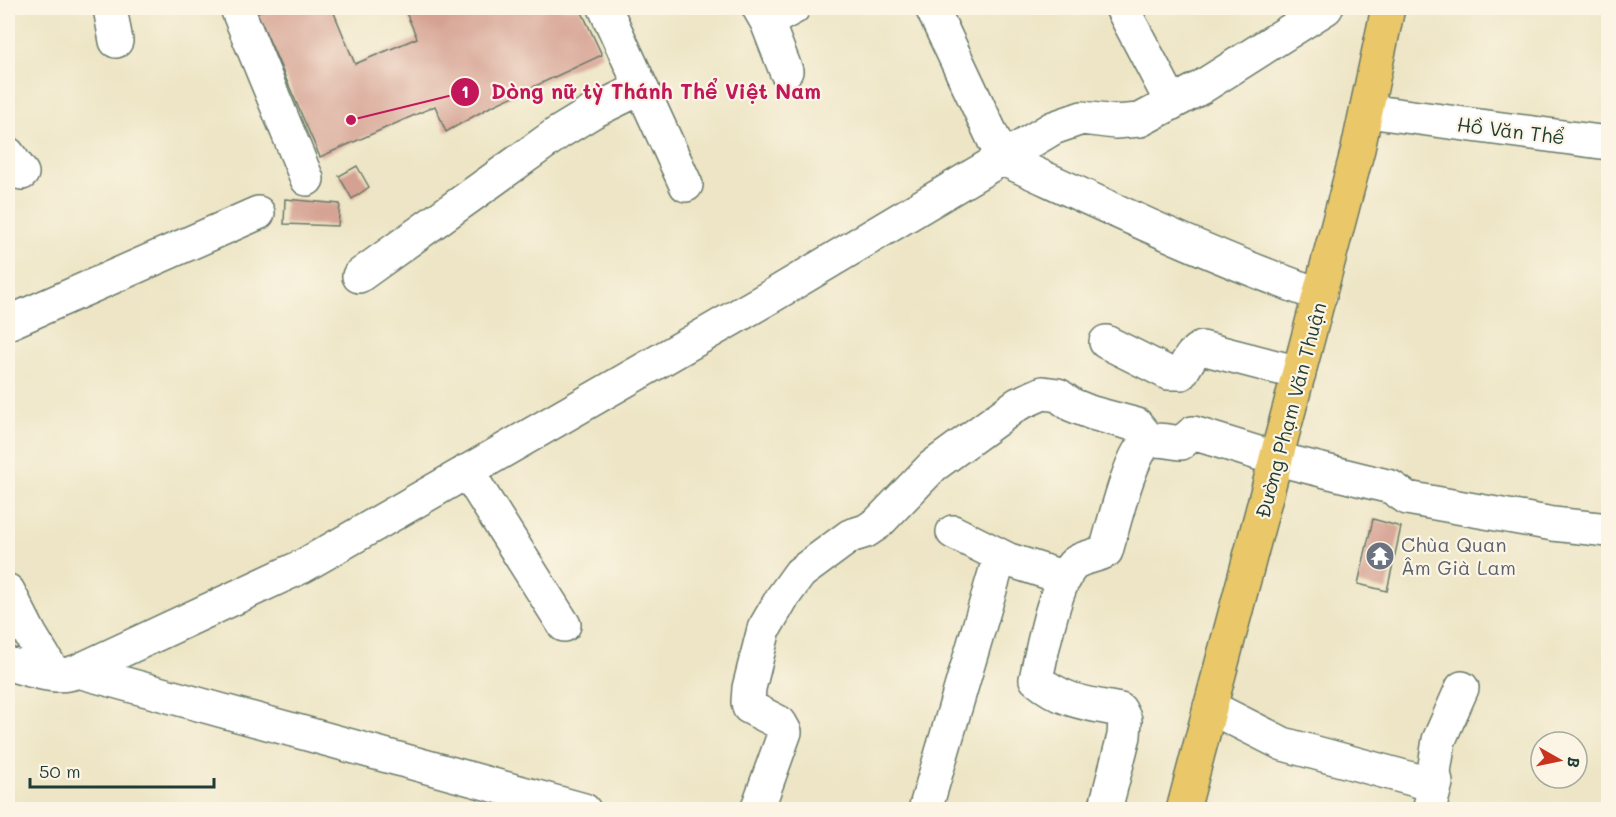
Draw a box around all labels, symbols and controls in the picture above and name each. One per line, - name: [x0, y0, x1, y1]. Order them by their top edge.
- callout: Dòng nữ tỳ Thánh Thể Việt Nam: [450, 72, 833, 111]
- text: Dòng nữ tỳ Thánh Thể Việt Nam: [491, 77, 821, 105]
- text: 1: [461, 79, 469, 103]
- street label: Hồ Văn Thể: [1456, 110, 1566, 150]
- street label: Đường Phạm Văn Thuận: [1249, 299, 1331, 521]
- place label: Chùa Quan Âm Già Lam: [1401, 531, 1516, 580]
- temple icon: Chùa Quan Âm Già Lam: [1364, 540, 1396, 572]
- north arrow: [1529, 730, 1589, 790]
- scale bar: [30, 751, 214, 789]
- text: B: [1563, 755, 1586, 769]
- text: 50 m: [39, 759, 81, 783]

